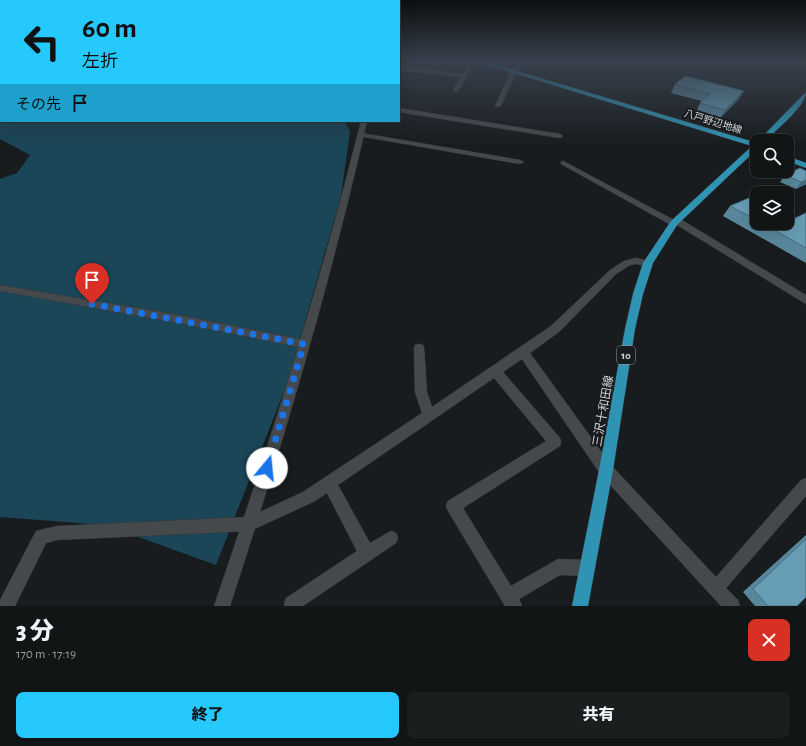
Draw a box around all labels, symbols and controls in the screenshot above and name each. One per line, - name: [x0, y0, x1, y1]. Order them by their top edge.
- text: 60 m: [82, 15, 137, 43]
- icon: left: [16, 16, 68, 68]
- text: 左折: [82, 53, 118, 71]
- icon: arrive: [69, 92, 91, 114]
- text: その先: [16, 97, 61, 112]
- street label: 八戸野辺地線: [683, 107, 743, 136]
- map controls: [750, 134, 794, 230]
- button: search: [750, 134, 794, 178]
- button: layers: [750, 186, 794, 230]
- pin: [75, 263, 109, 304]
- icon: arrive: [81, 269, 103, 291]
- road number: 10: [617, 346, 635, 364]
- street label: 三沢十和田線: [590, 374, 615, 448]
- position arrow: [246, 447, 288, 489]
- button: close: [748, 619, 790, 661]
- text: 3 分: [16, 620, 54, 644]
- text: 170 m · 17:19: [16, 648, 76, 661]
- button: 終了: [16, 692, 399, 738]
- button: 共有: [407, 692, 790, 738]

